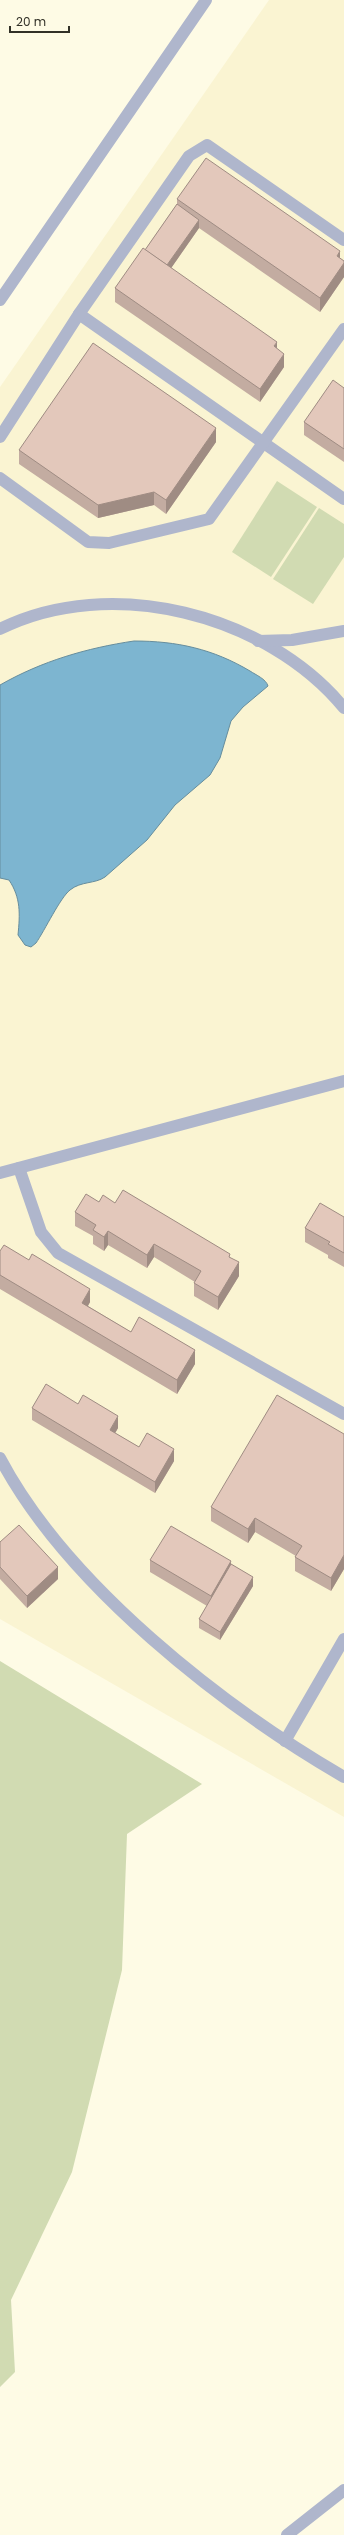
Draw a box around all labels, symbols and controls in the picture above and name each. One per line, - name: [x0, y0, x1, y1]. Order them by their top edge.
- scale bar: [10, 8, 69, 34]
- text: 20 m: [16, 13, 46, 30]

